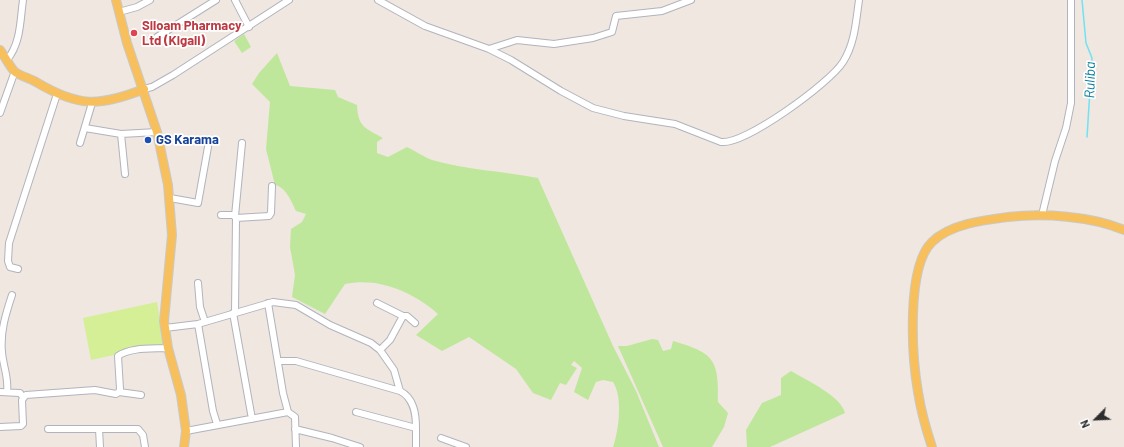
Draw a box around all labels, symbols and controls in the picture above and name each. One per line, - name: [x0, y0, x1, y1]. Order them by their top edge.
- place label: Siloam Pharmacy Ltd (Kigali): [142, 18, 242, 49]
- marker: Siloam Pharmacy Ltd (Kigali): [129, 28, 139, 38]
- water label: Ruliba: [1081, 61, 1099, 99]
- place label: GS Karama: [156, 132, 219, 148]
- marker: GS Karama: [143, 135, 153, 145]
- north arrow: [1076, 399, 1116, 439]
- text: N: [1077, 418, 1092, 430]

